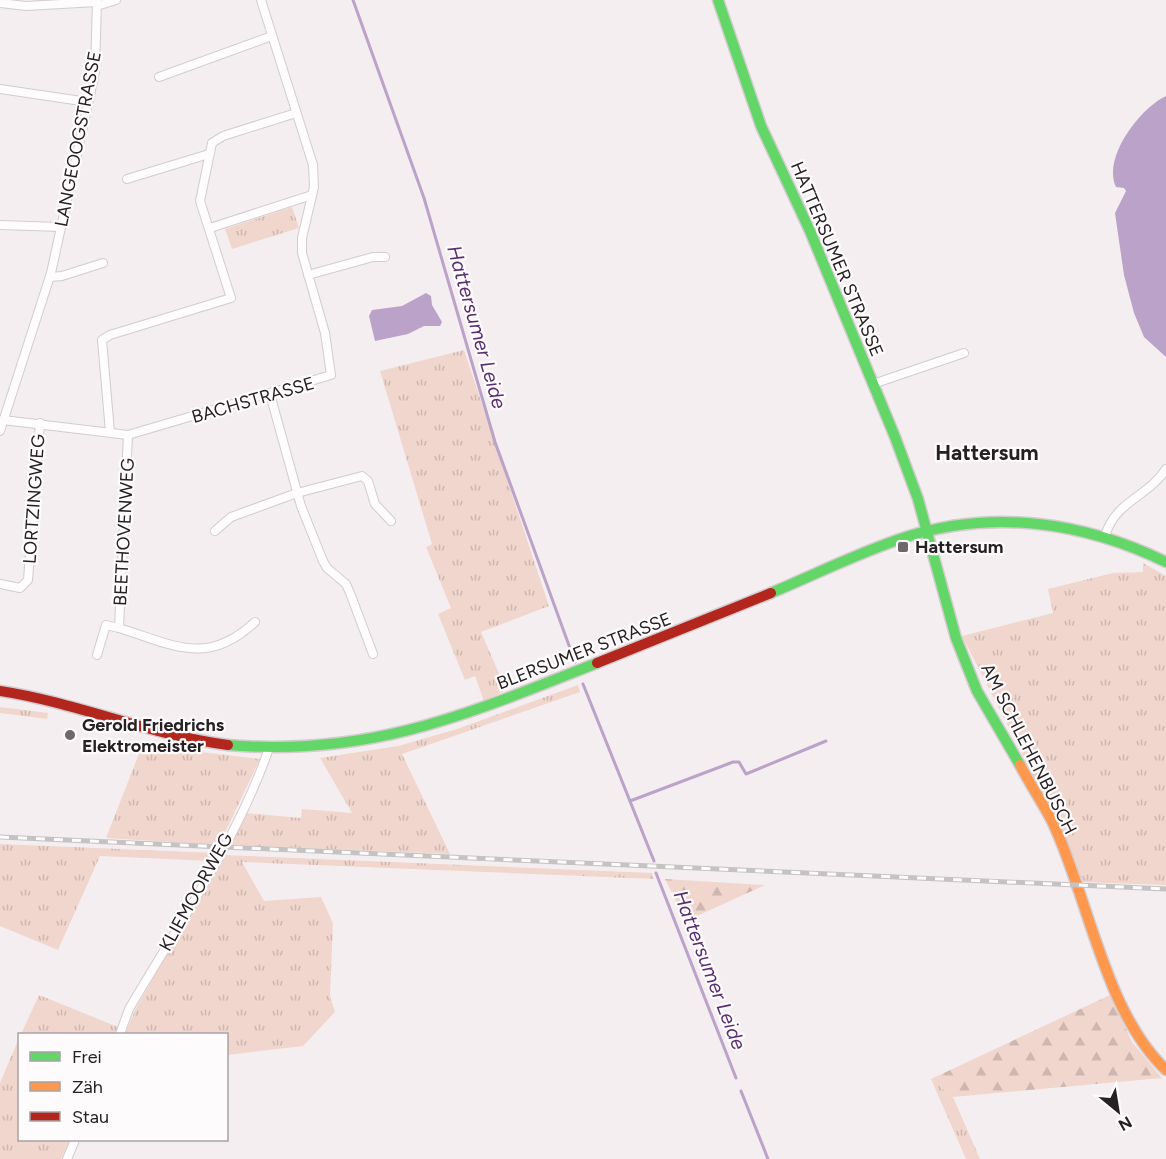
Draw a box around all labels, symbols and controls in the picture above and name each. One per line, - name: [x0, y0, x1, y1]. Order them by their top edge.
- street label: LANGEOOGSTRASSE: [50, 49, 106, 229]
- street label: HATTERSUMER STRASSE: [786, 158, 888, 360]
- water label: Hattersumer Leide: [442, 243, 512, 412]
- street label: BACHSTRASSE: [189, 372, 317, 428]
- street label: LORTZINGWEG: [18, 433, 50, 565]
- district label: Hattersum: [935, 440, 1039, 465]
- street label: BEETHOVENWEG: [109, 457, 139, 607]
- place label: Hattersum: [915, 536, 1004, 558]
- marker: Hattersum: [896, 540, 910, 554]
- street label: BLERSUMER STRASSE: [494, 608, 674, 694]
- street label: AM SCHLEHENBUSCH: [976, 660, 1082, 838]
- place label: Gerold Friedrichs Elektromeister: [82, 714, 225, 757]
- marker: Gerold Friedrichs Elektromeister: [63, 728, 77, 742]
- street label: KLIEMOORWEG: [154, 829, 238, 955]
- water label: Hattersumer Leide: [669, 887, 751, 1053]
- legend: [18, 1033, 228, 1141]
- text: Frei: [72, 1046, 102, 1068]
- text: Zäh: [72, 1076, 103, 1098]
- north arrow: [1088, 1081, 1148, 1141]
- text: Stau: [72, 1106, 109, 1128]
- text: N: [1115, 1112, 1135, 1135]

